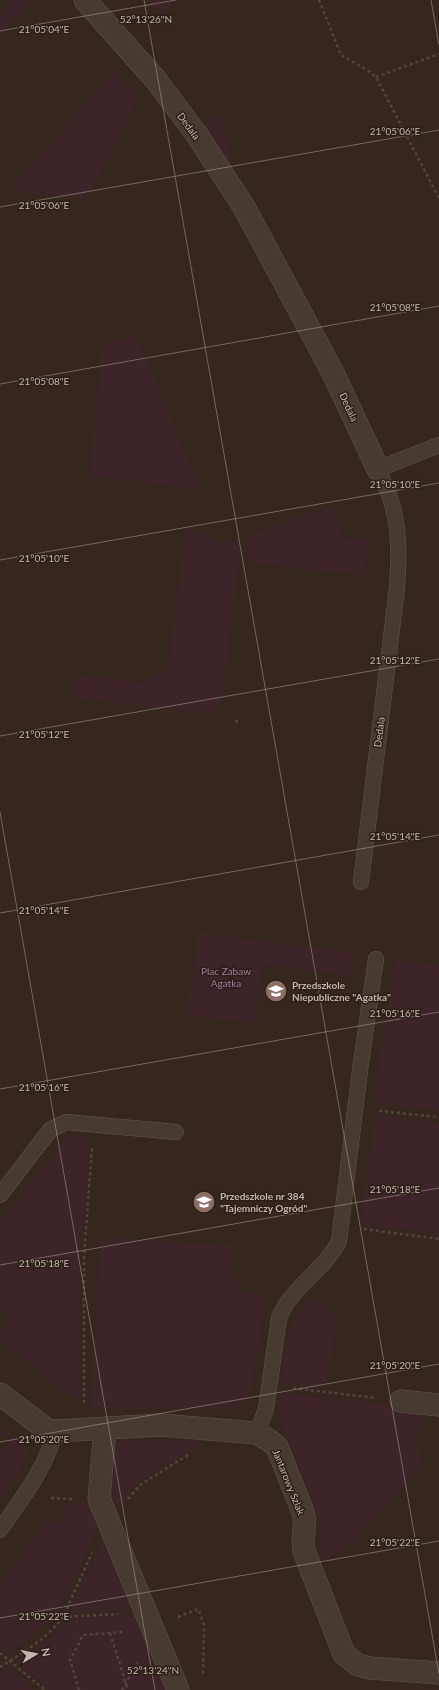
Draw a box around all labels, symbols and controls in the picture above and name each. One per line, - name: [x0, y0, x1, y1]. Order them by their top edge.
- text: 52°13'26"N: [120, 13, 172, 25]
- text: 21°05'04"E: [19, 23, 69, 35]
- street label: Dedala: [175, 110, 203, 142]
- text: 21°05'06"E: [370, 125, 420, 137]
- text: 21°05'06"E: [19, 199, 69, 211]
- text: 21°05'08"E: [370, 301, 420, 313]
- text: 21°05'08"E: [19, 375, 69, 387]
- street label: Dedala: [337, 391, 361, 423]
- text: 21°05'10"E: [370, 478, 420, 490]
- text: 21°05'10"E: [19, 552, 69, 564]
- text: 21°05'12"E: [370, 654, 420, 666]
- street label: Dedala: [371, 716, 387, 748]
- text: 21°05'12"E: [19, 728, 69, 740]
- text: 21°05'14"E: [370, 830, 420, 842]
- text: 21°05'14"E: [19, 904, 69, 916]
- park label: Plac Zabaw Agatka: [201, 965, 251, 989]
- school or university icon: Przedszkole Niepubliczne "Agatka": [263, 978, 289, 1004]
- place label: Przedszkole Niepubliczne "Agatka": [292, 979, 391, 1003]
- text: 21°05'16"E: [370, 1007, 420, 1019]
- text: 21°05'16"E: [19, 1081, 69, 1093]
- text: 21°05'18"E: [370, 1183, 420, 1195]
- school or university icon: Przedszkole nr 384 "Tajemniczy Ogród": [191, 1189, 217, 1215]
- place label: Przedszkole nr 384 "Tajemniczy Ogród": [220, 1190, 307, 1214]
- text: 21°05'18"E: [19, 1257, 69, 1269]
- text: 21°05'20"E: [370, 1359, 420, 1371]
- text: 21°05'20"E: [19, 1433, 69, 1445]
- street label: Jantarowy Szlak: [270, 1447, 308, 1517]
- text: 21°05'22"E: [370, 1536, 420, 1548]
- text: 21°05'22"E: [19, 1610, 69, 1622]
- north arrow: [16, 1634, 56, 1674]
- text: N: [39, 1647, 53, 1657]
- text: 52°13'24"N: [127, 1664, 179, 1676]

